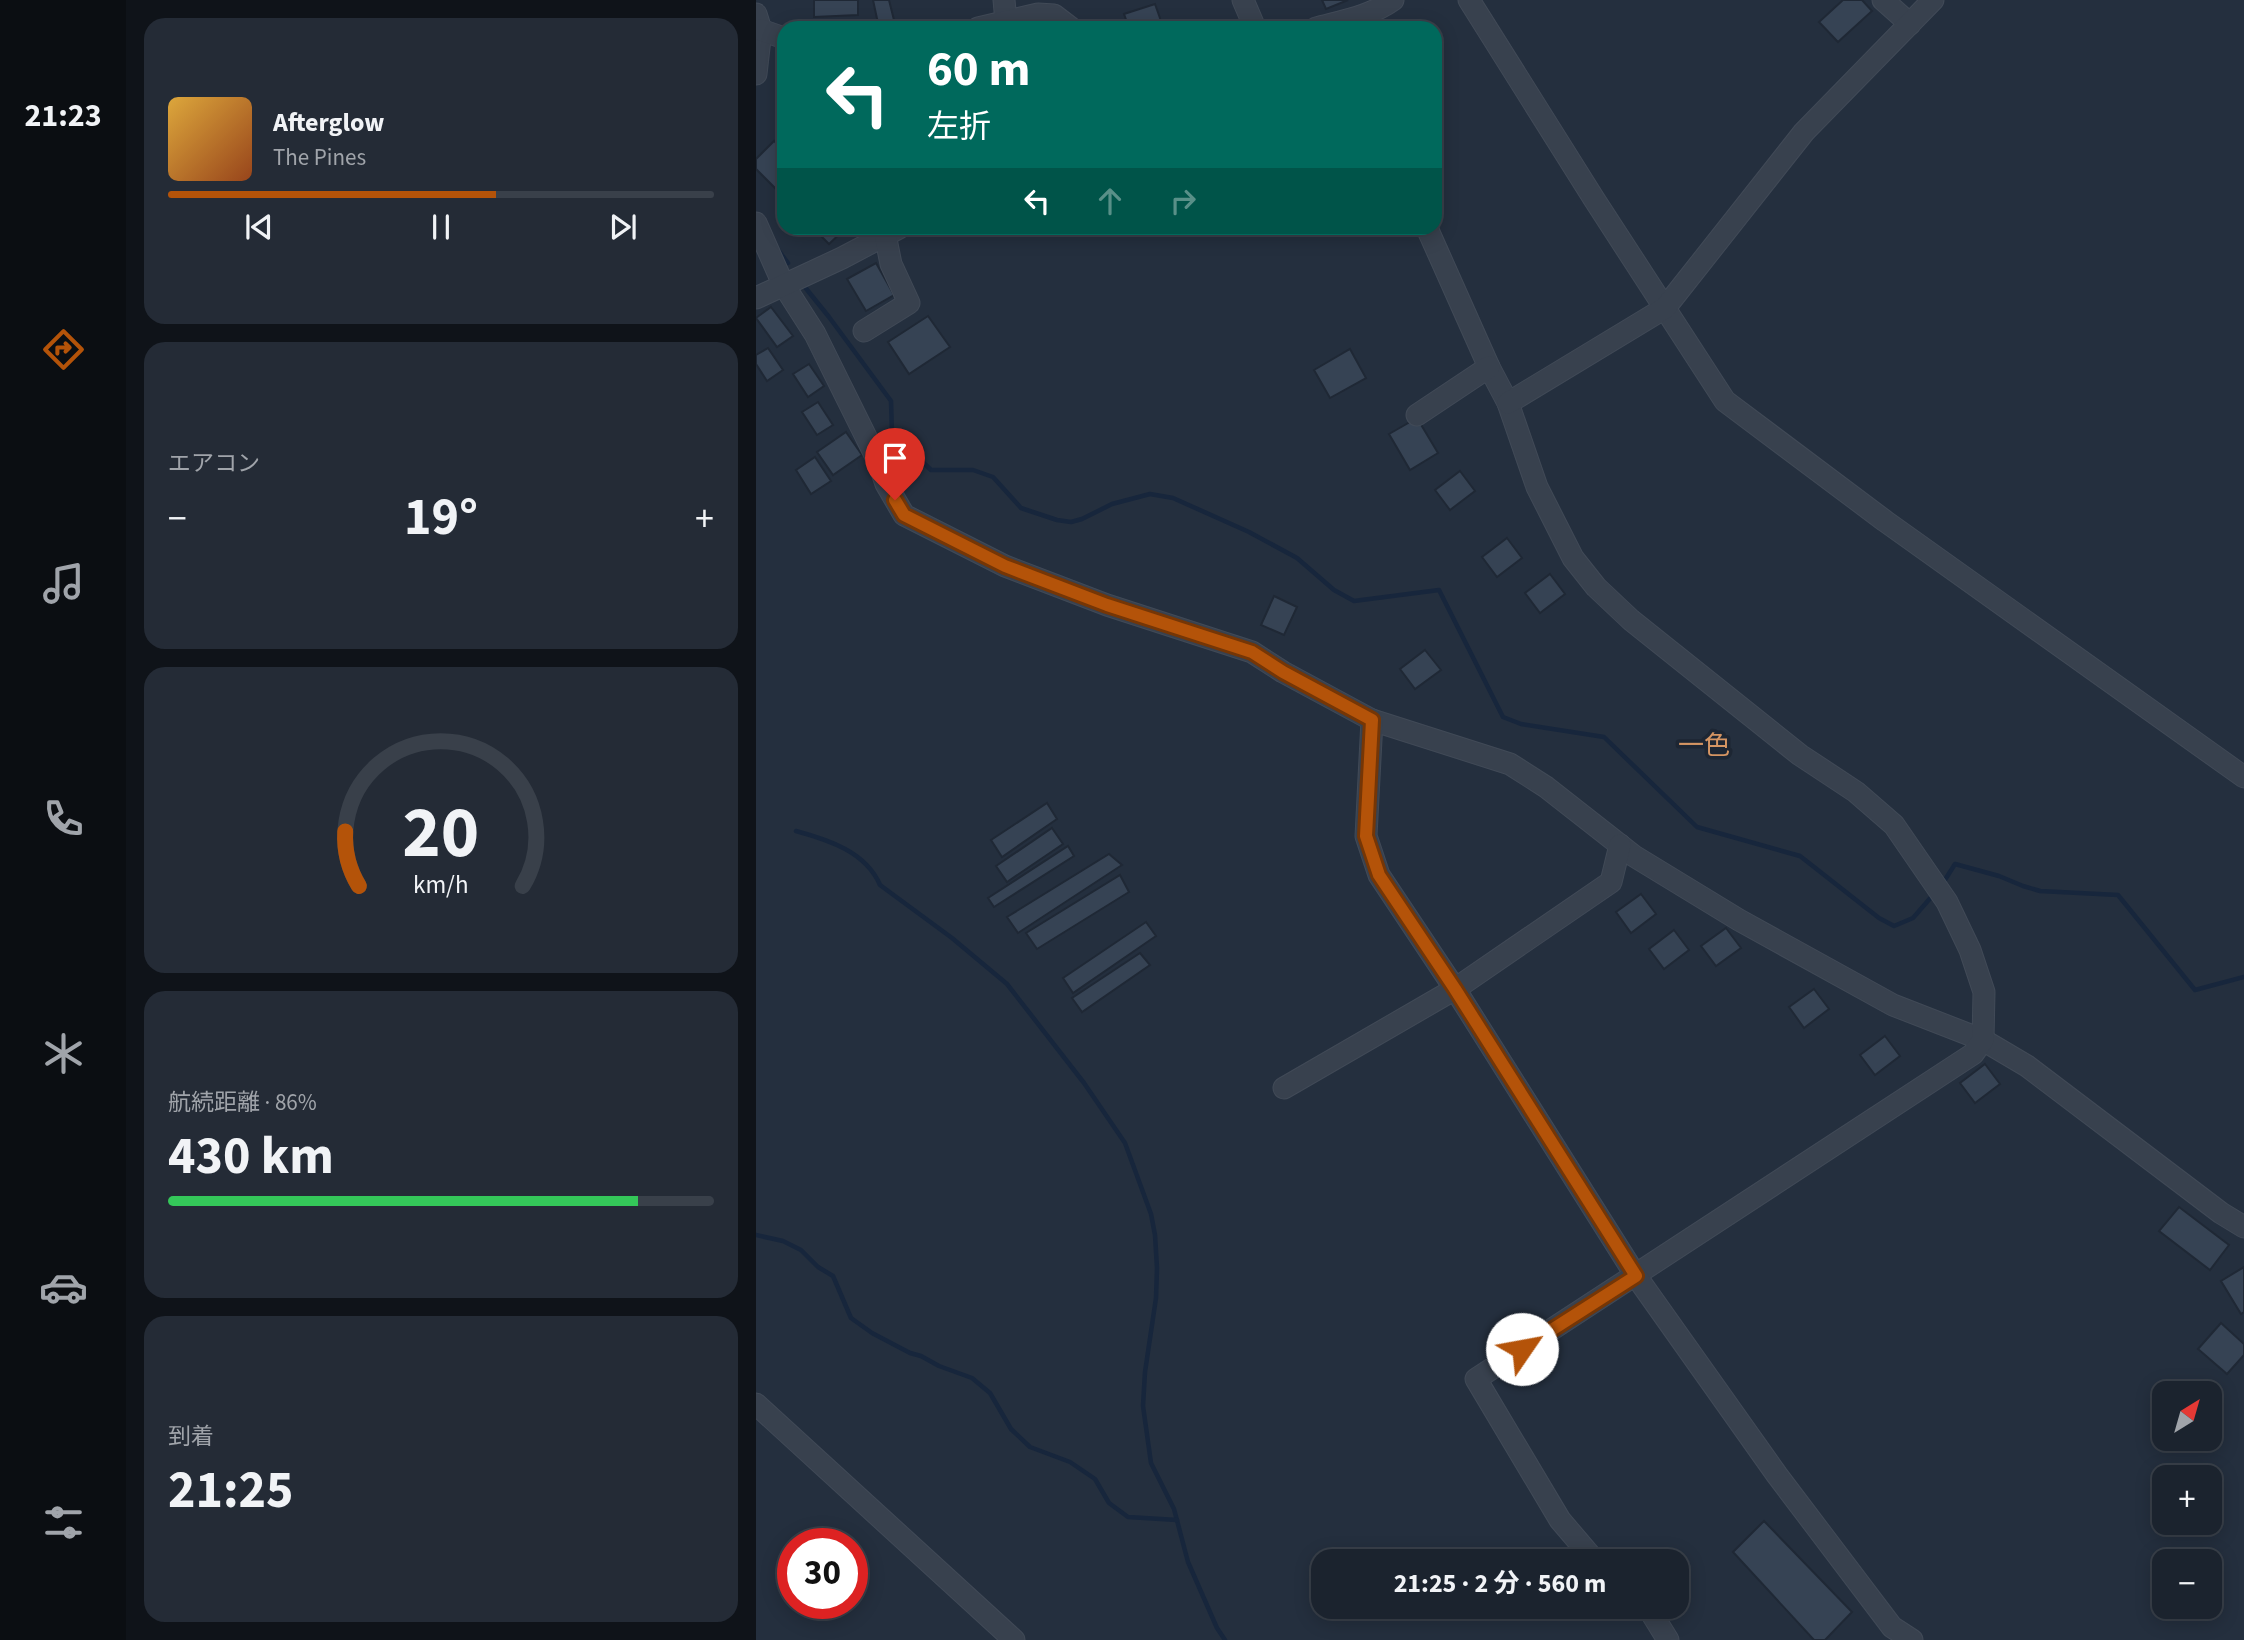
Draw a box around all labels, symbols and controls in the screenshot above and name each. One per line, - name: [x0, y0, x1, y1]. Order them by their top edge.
- text: 60 m: [927, 35, 1031, 105]
- icon: left: [812, 49, 903, 140]
- text: 21:23: [24, 93, 102, 139]
- text: Afterglow: [273, 104, 384, 141]
- text: 左折: [927, 104, 991, 150]
- text: The Pines: [273, 141, 366, 174]
- icon: left: [1018, 182, 1056, 220]
- icon: ahead: [1091, 182, 1129, 220]
- icon: right: [1164, 182, 1202, 220]
- icon: previous: [240, 208, 278, 246]
- icon: pause: [422, 208, 460, 246]
- icon: next: [604, 208, 642, 246]
- icon: directions: [39, 325, 88, 374]
- pin: [865, 428, 925, 500]
- icon: arrive: [876, 439, 914, 477]
- text: エアコン: [168, 447, 260, 480]
- text: 19°: [404, 481, 478, 555]
- text: −: [168, 492, 187, 546]
- text: +: [695, 492, 714, 546]
- icon: music: [39, 559, 88, 608]
- district label: 一色: [1678, 727, 1730, 764]
- text: 20: [403, 781, 479, 885]
- icon: phone: [39, 794, 88, 843]
- text: km/h: [413, 867, 469, 903]
- icon: climate: [39, 1029, 88, 1078]
- text: 航続距離 · 86%: [168, 1086, 317, 1119]
- text: 430 km: [168, 1120, 334, 1194]
- icon: car: [39, 1263, 88, 1312]
- position arrow: [1485, 1312, 1559, 1386]
- north arrow: [2152, 1381, 2222, 1451]
- map controls: [2152, 1381, 2222, 1619]
- text: 到着: [168, 1420, 214, 1453]
- text: 21:25: [168, 1454, 293, 1528]
- button: +: [2152, 1465, 2222, 1535]
- icon: filters: [39, 1498, 88, 1547]
- speed limit sign: 30: [777, 1528, 868, 1619]
- button: −: [2152, 1549, 2222, 1619]
- text: 21:25 · 2 分 · 560 m: [1394, 1565, 1606, 1602]

